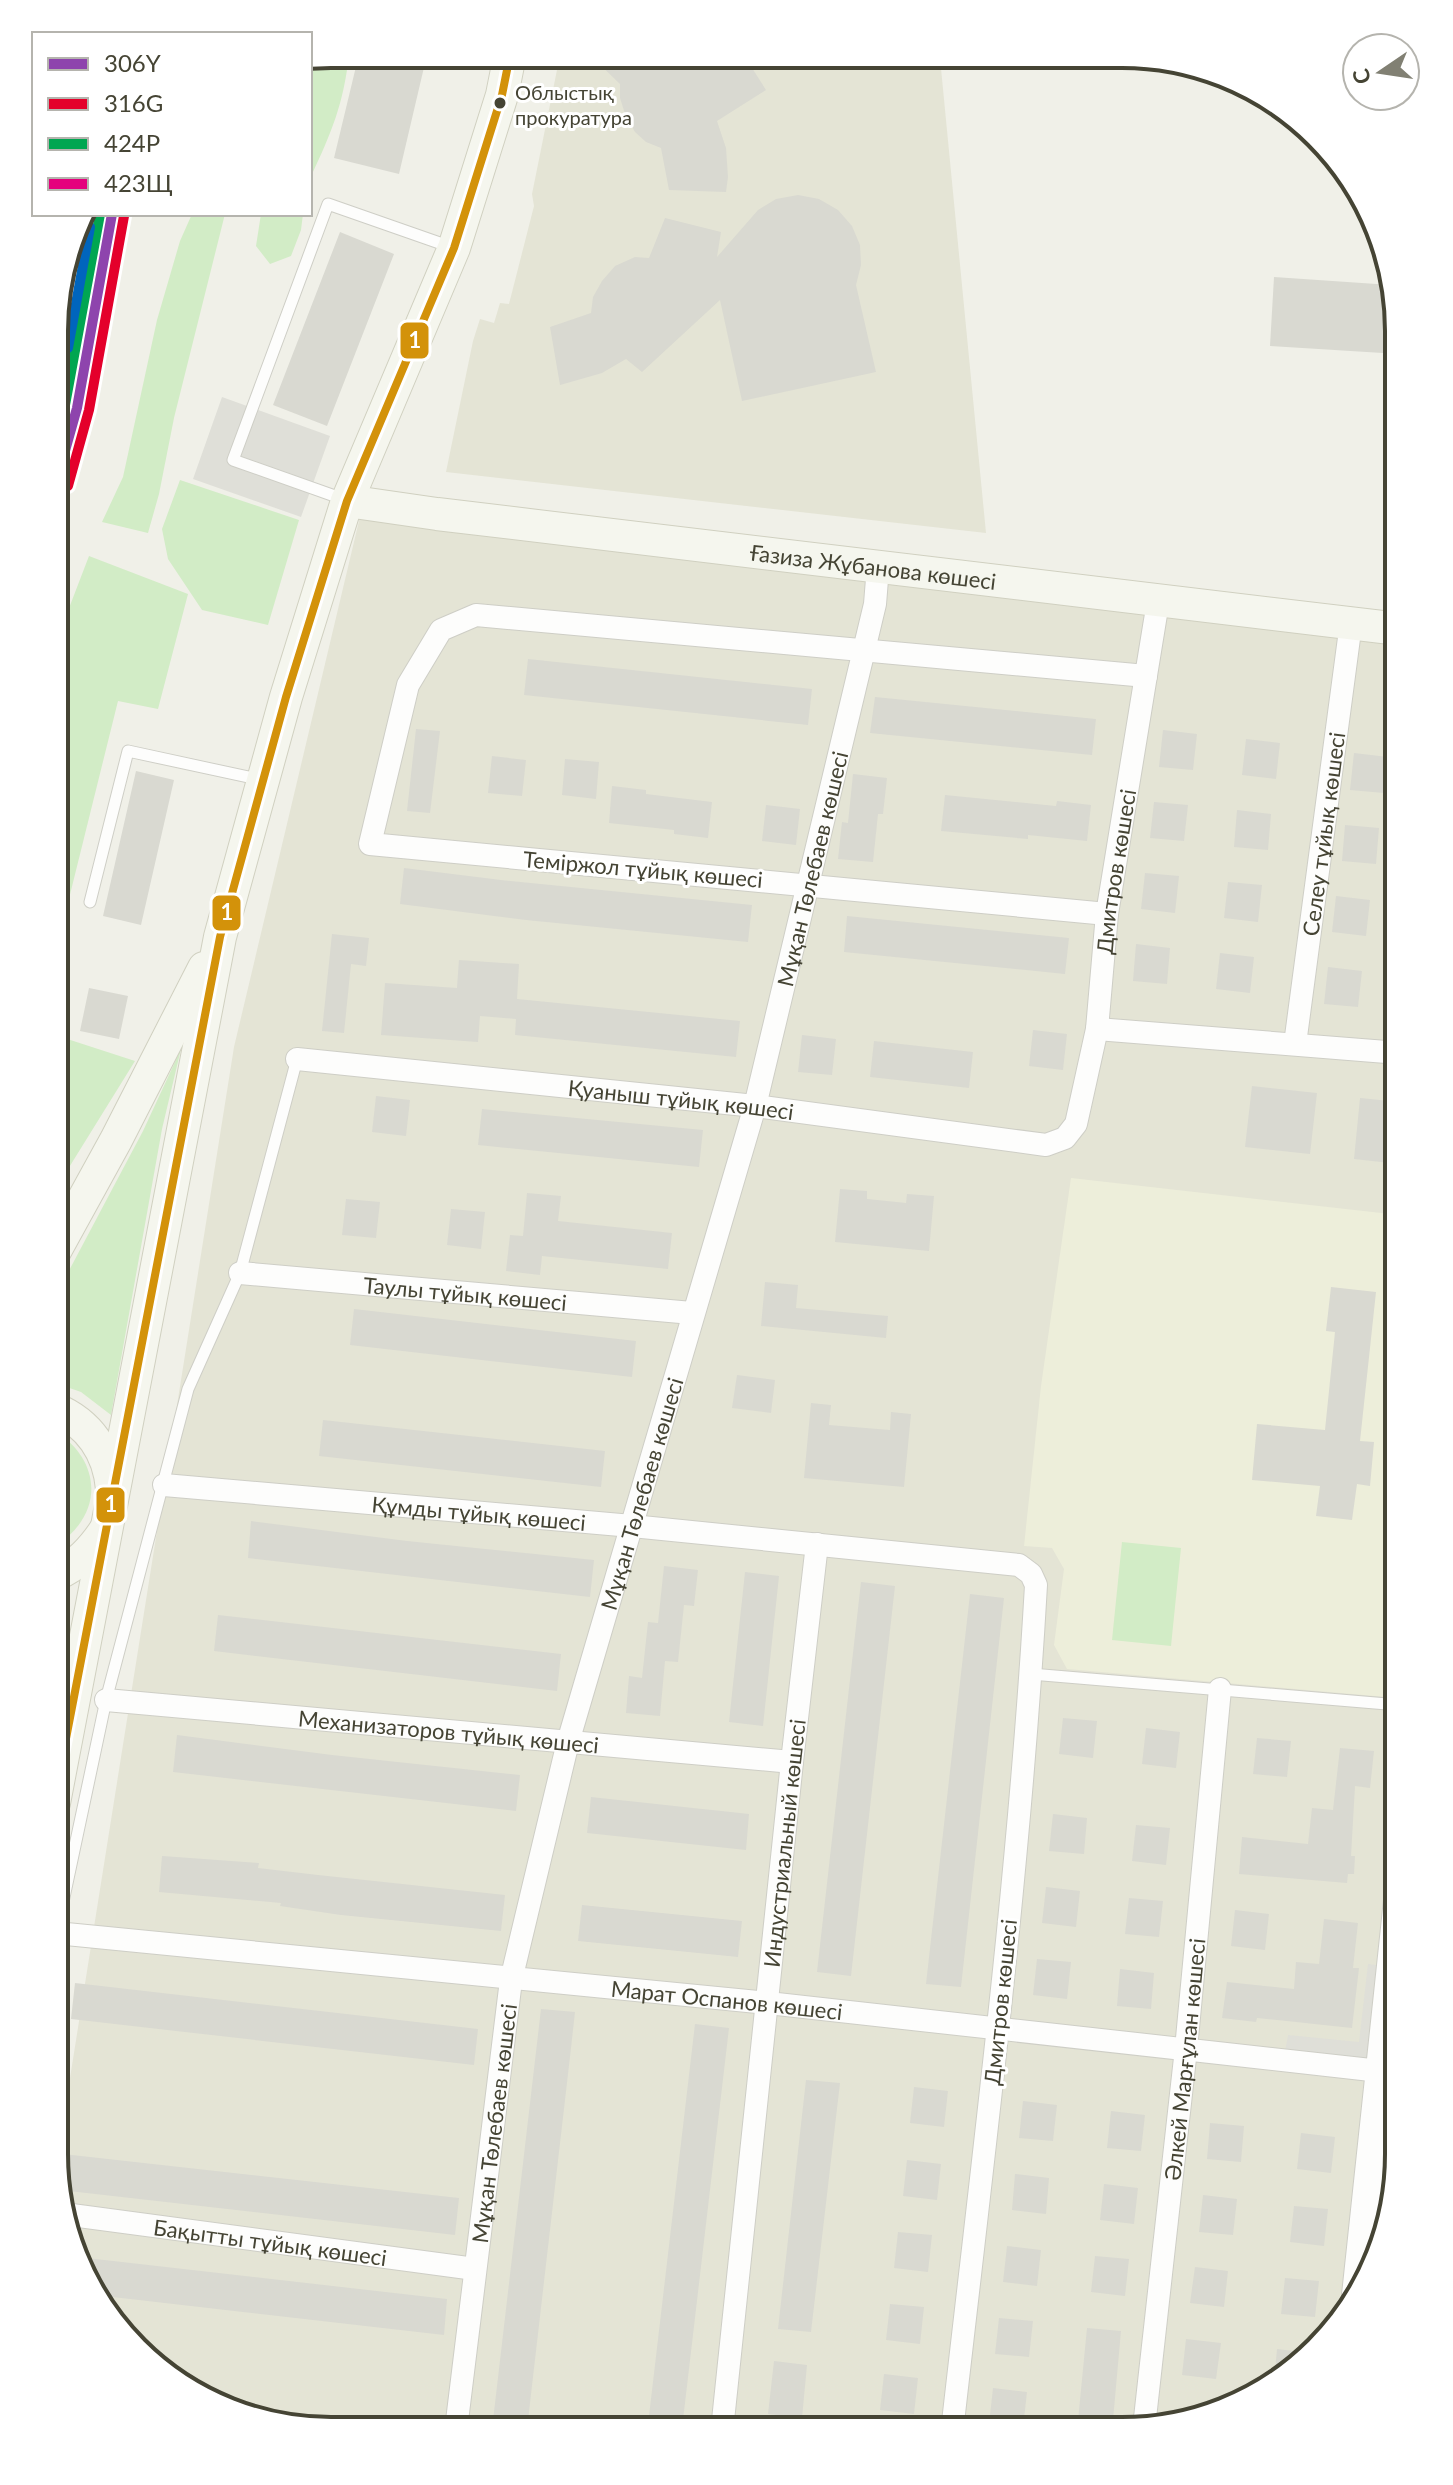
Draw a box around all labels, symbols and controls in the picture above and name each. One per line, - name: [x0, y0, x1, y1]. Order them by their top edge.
- legend: [32, 32, 312, 216]
- north arrow: [1341, 32, 1421, 112]
- text: 306Y: [104, 48, 161, 77]
- text: С: [1346, 66, 1376, 87]
- place label: Облыстық прокуратура: [515, 80, 632, 129]
- text: 316G: [104, 88, 163, 117]
- marker: Облыстық прокуратура: [492, 95, 508, 111]
- text: 424Р: [104, 128, 160, 157]
- text: 423Щ: [104, 168, 173, 197]
- line badge: 1: [399, 321, 430, 360]
- text: 1: [409, 326, 421, 353]
- street label: Ғазиза Жұбанова көшесі: [748, 538, 998, 594]
- street label: Селеу тұйық көшесі: [1296, 730, 1350, 937]
- street label: Мұқан Төлебаев көшесі: [771, 748, 853, 989]
- street label: Дмитров көшесі: [1090, 787, 1141, 955]
- street label: Теміржол тұйық көшесі: [522, 845, 764, 893]
- line badge: 1: [211, 894, 242, 932]
- text: 1: [221, 898, 233, 925]
- street label: Қуаныш тұйық көшесі: [567, 1073, 795, 1125]
- street label: Таулы тұйық көшесі: [362, 1270, 568, 1315]
- street label: Мұқан Төлебаев көшесі: [594, 1374, 688, 1613]
- line badge: 1: [95, 1486, 126, 1524]
- text: 1: [105, 1490, 117, 1517]
- street label: Құмды тұйық көшесі: [371, 1490, 587, 1535]
- street label: Механизаторов тұйық көшесі: [297, 1704, 600, 1758]
- street label: Индустриальный көшесі: [757, 1718, 810, 1969]
- street label: Дмитров көшесі: [978, 1918, 1022, 2086]
- street label: Әлкей Марғұлан көшесі: [1158, 1937, 1210, 2182]
- street label: Марат Оспанов көшесі: [610, 1974, 844, 2025]
- street label: Мұқан Төлебаев көшесі: [465, 2002, 522, 2245]
- street label: Бақытты тұйық көшесі: [152, 2213, 388, 2271]

